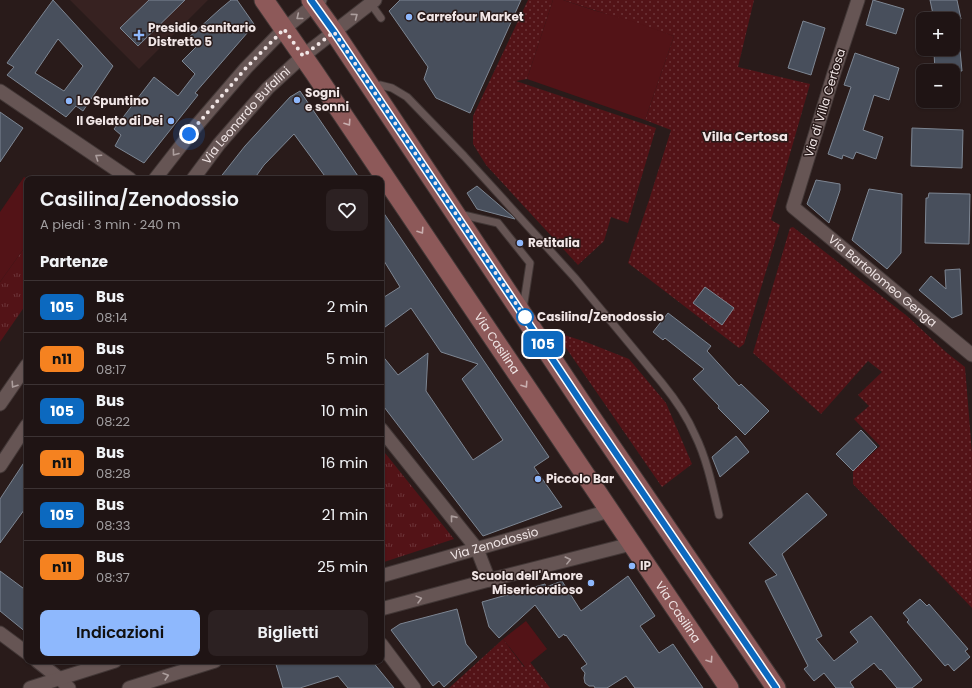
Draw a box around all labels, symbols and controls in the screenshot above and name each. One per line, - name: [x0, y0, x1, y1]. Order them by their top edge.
- place label: Carrefour Market: [417, 8, 524, 25]
- one-way arrow: [296, 12, 304, 19]
- marker: Carrefour Market: [404, 12, 414, 22]
- map controls: [916, 12, 960, 108]
- button: +: [916, 12, 960, 56]
- one-way arrow: [350, 14, 357, 21]
- place label: Presidio sanitario Distretto 5: [148, 19, 256, 50]
- marker: Presidio sanitario Distretto 5: [133, 29, 145, 41]
- street label: Via di Villa Certosa: [800, 47, 849, 159]
- street label: Via Leonardo Bufalini: [198, 63, 294, 168]
- button: −: [916, 64, 960, 108]
- place label: Sogni e sonni: [305, 84, 349, 115]
- place label: Lo Spuntino: [77, 92, 149, 109]
- marker: Sogni e sonni: [292, 95, 302, 105]
- marker: Lo Spuntino: [64, 96, 74, 106]
- place label: Il Gelato di Dei: [76, 112, 163, 129]
- marker: Il Gelato di Dei: [166, 116, 176, 126]
- one-way arrow: [343, 119, 351, 126]
- your location: [179, 124, 199, 144]
- district label: Villa Certosa: [702, 127, 788, 146]
- one-way arrow: [172, 148, 179, 155]
- one-way arrow: [95, 155, 102, 162]
- text: Casilina/Zenodossio: [40, 186, 239, 213]
- button: heart: [326, 189, 368, 231]
- text: A piedi · 3 min · 240 m: [40, 215, 180, 234]
- one-way arrow: [416, 227, 424, 234]
- street label: Via Bartolomeo Genga: [825, 230, 941, 331]
- place label: Retitalia: [528, 234, 580, 251]
- marker: Retitalia: [515, 238, 525, 248]
- text: Partenze: [40, 251, 108, 272]
- text: Bus: [96, 286, 124, 307]
- text: 2 min: [327, 296, 368, 317]
- text: 105: [50, 297, 74, 317]
- text: 08:14: [96, 308, 127, 327]
- marker: Casilina/Zenodossio: [516, 308, 534, 326]
- place label: Casilina/Zenodossio: [537, 308, 664, 325]
- street label: Via Casilina: [470, 309, 524, 377]
- line badge: 105: [520, 331, 566, 357]
- text: 105: [531, 334, 555, 354]
- text: Bus: [96, 338, 124, 359]
- text: 5 min: [326, 348, 368, 369]
- text: n11: [52, 349, 72, 369]
- text: 08:17: [96, 360, 126, 379]
- one-way arrow: [11, 380, 18, 387]
- one-way arrow: [520, 381, 527, 388]
- text: Bus: [96, 390, 124, 411]
- text: 10 min: [321, 400, 368, 421]
- text: 105: [50, 401, 74, 421]
- text: 08:22: [96, 412, 130, 431]
- text: Bus: [96, 442, 124, 463]
- text: 16 min: [321, 452, 368, 473]
- text: n11: [52, 453, 72, 473]
- text: 08:28: [96, 464, 131, 483]
- place label: Piccolo Bar: [546, 470, 614, 487]
- marker: Piccolo Bar: [533, 474, 543, 484]
- text: Bus: [96, 494, 124, 515]
- text: 21 min: [322, 504, 368, 525]
- text: 105: [50, 505, 74, 525]
- text: 08:33: [96, 516, 130, 535]
- one-way arrow: [450, 516, 457, 523]
- street label: Via Zenodossio: [448, 522, 541, 564]
- text: Bus: [96, 546, 124, 567]
- text: 25 min: [317, 556, 368, 577]
- text: n11: [52, 557, 72, 577]
- one-way arrow: [564, 557, 571, 565]
- place label: IP: [640, 557, 652, 574]
- marker: IP: [627, 561, 637, 571]
- place label: Scuola dell'Amore Misericordioso: [471, 567, 584, 598]
- text: 08:37: [96, 568, 130, 587]
- marker: Scuola dell'Amore Misericordioso: [586, 578, 596, 588]
- street label: Via Casilina: [652, 578, 705, 646]
- one-way arrow: [415, 595, 422, 604]
- button: Indicazioni: [40, 610, 200, 656]
- button: Biglietti: [208, 610, 368, 656]
- one-way arrow: [705, 656, 713, 663]
- one-way arrow: [162, 672, 169, 681]

